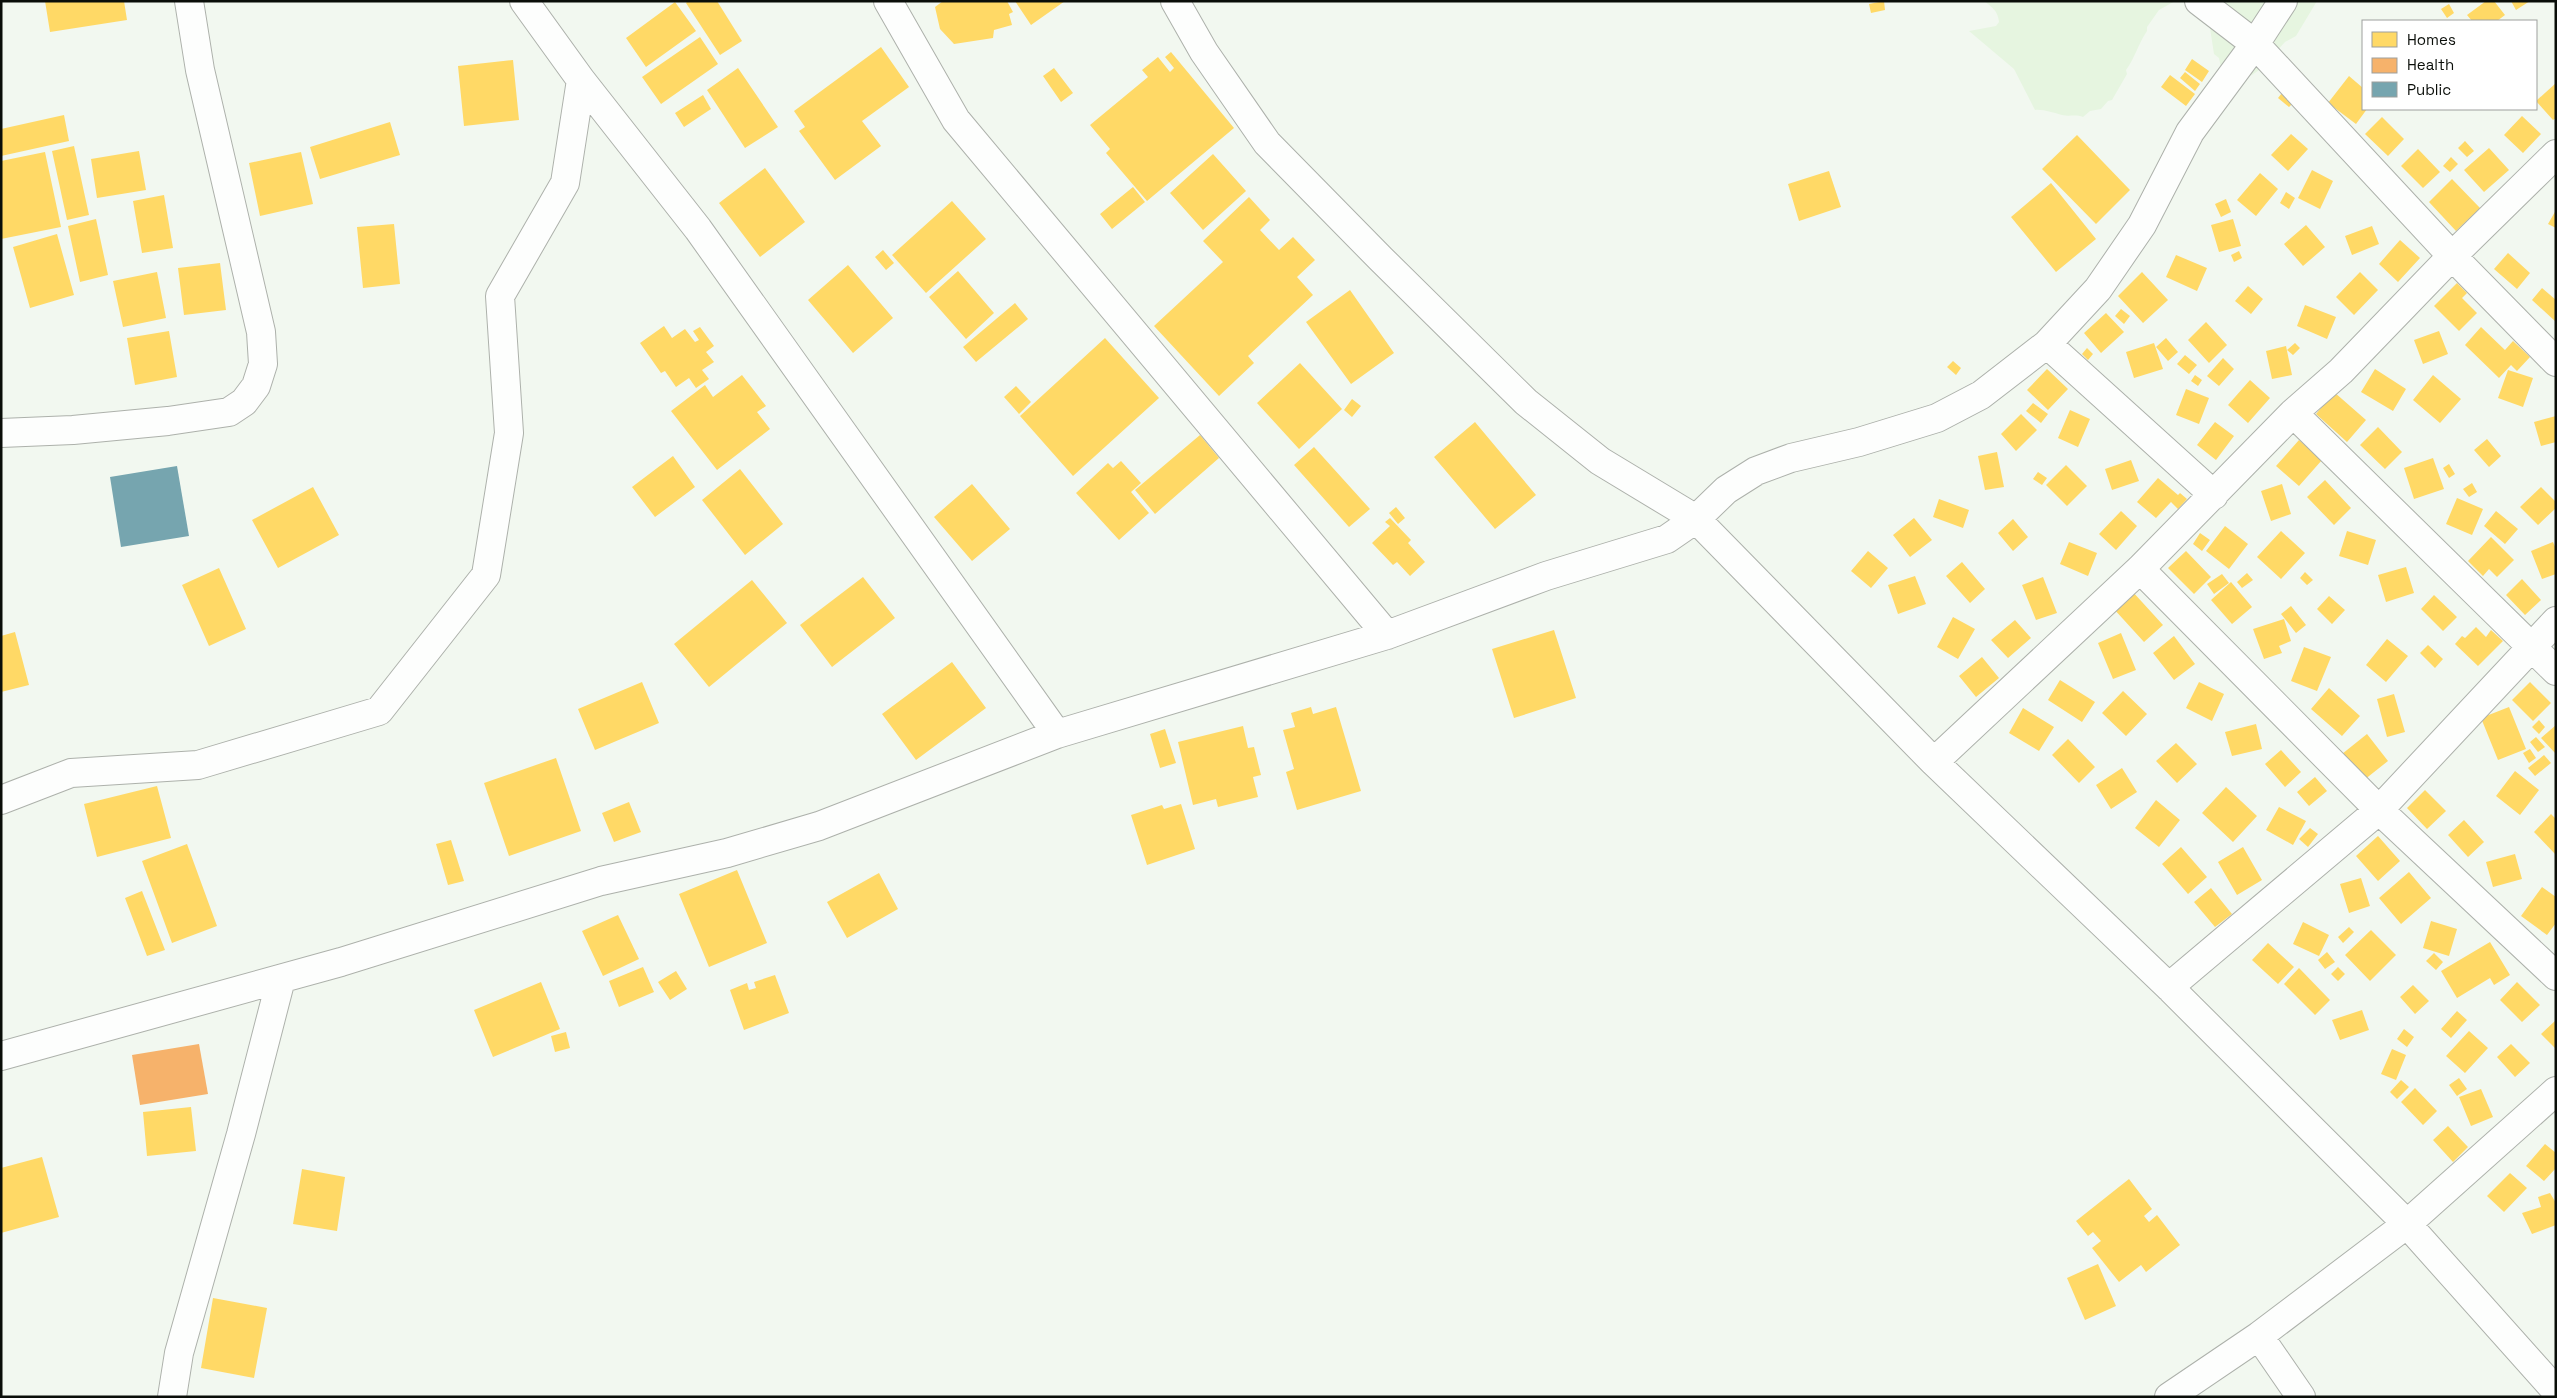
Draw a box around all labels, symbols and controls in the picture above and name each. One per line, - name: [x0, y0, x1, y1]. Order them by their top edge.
- legend: [2362, 20, 2537, 110]
- text: Homes: [2407, 30, 2456, 49]
- text: Health: [2407, 55, 2454, 74]
- text: Public: [2407, 80, 2451, 99]

